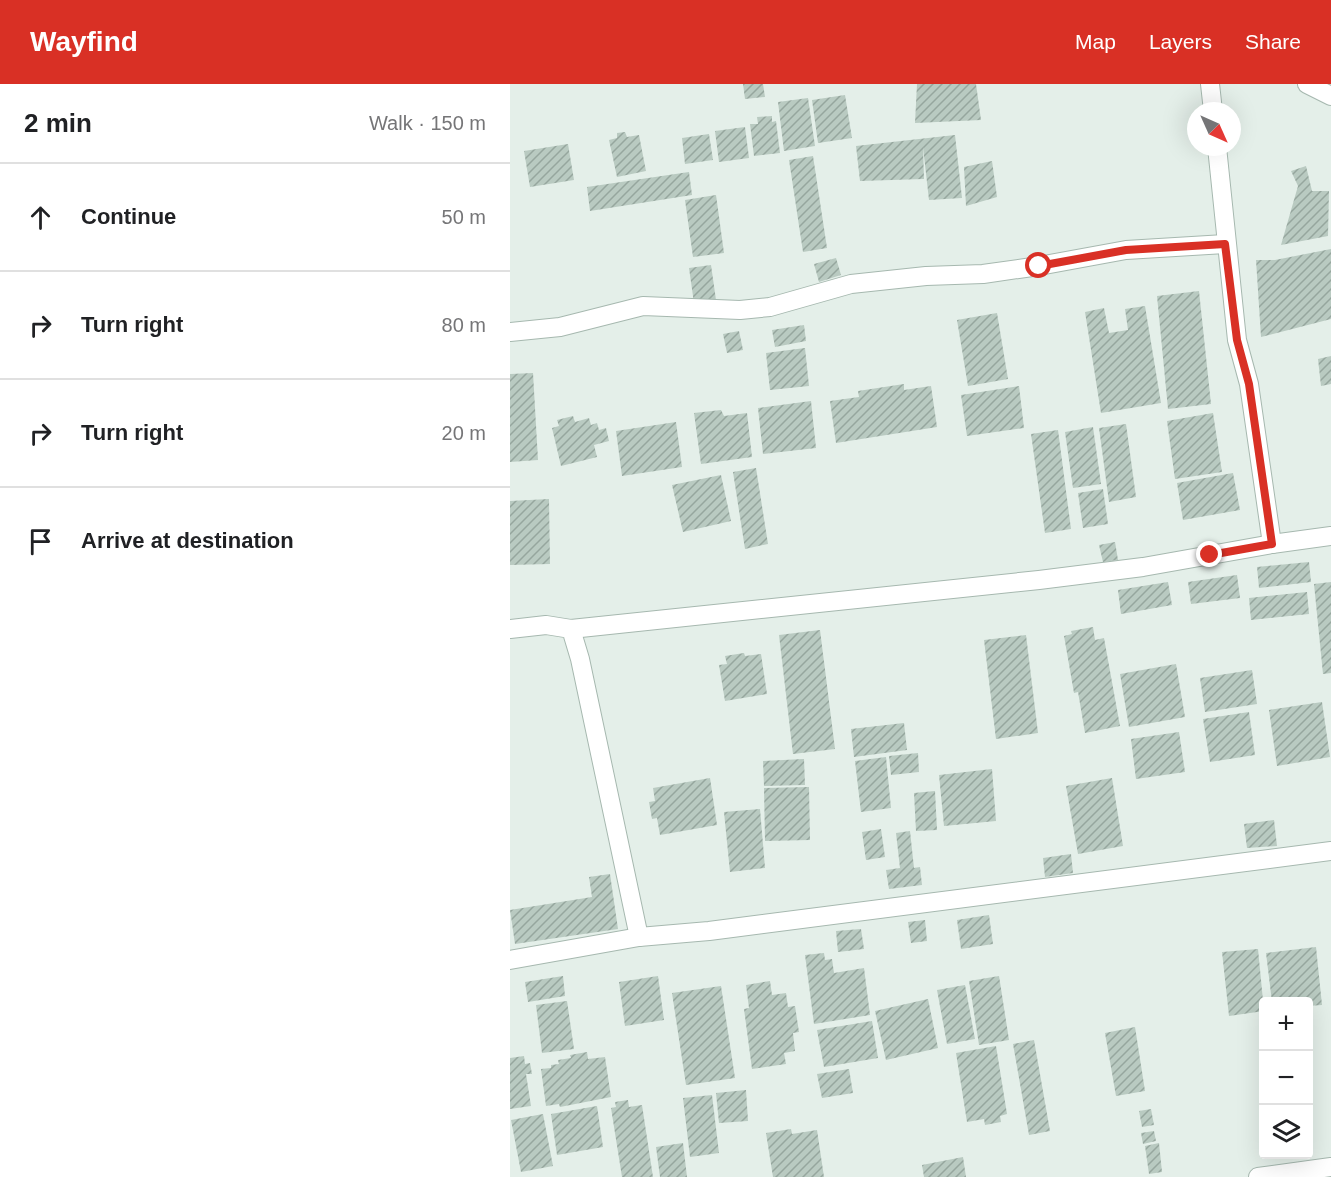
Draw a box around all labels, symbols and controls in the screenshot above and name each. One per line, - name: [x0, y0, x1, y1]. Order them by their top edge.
- text: Wayfind: [30, 26, 138, 57]
- text: Map: [1075, 30, 1116, 53]
- text: Layers: [1149, 30, 1212, 53]
- text: Share: [1245, 30, 1301, 53]
- north arrow: [1187, 102, 1241, 156]
- text: 2 min: [24, 108, 92, 138]
- text: Walk · 150 m: [369, 112, 486, 134]
- icon: ahead: [24, 201, 57, 234]
- text: Continue: [81, 204, 176, 229]
- text: 50 m: [442, 206, 486, 228]
- route start: [1025, 252, 1051, 278]
- icon: right: [24, 309, 57, 342]
- text: Turn right: [81, 312, 183, 337]
- text: 80 m: [442, 314, 486, 336]
- icon: right: [24, 417, 57, 450]
- text: Turn right: [81, 420, 183, 445]
- text: 20 m: [442, 422, 486, 444]
- icon: arrive: [24, 525, 57, 558]
- text: Arrive at destination: [81, 528, 294, 553]
- route end: [1196, 541, 1222, 567]
- map controls: [1259, 997, 1313, 1159]
- button: +: [1259, 997, 1313, 1051]
- button: −: [1259, 1051, 1313, 1105]
- button: layers: [1259, 1105, 1313, 1159]

